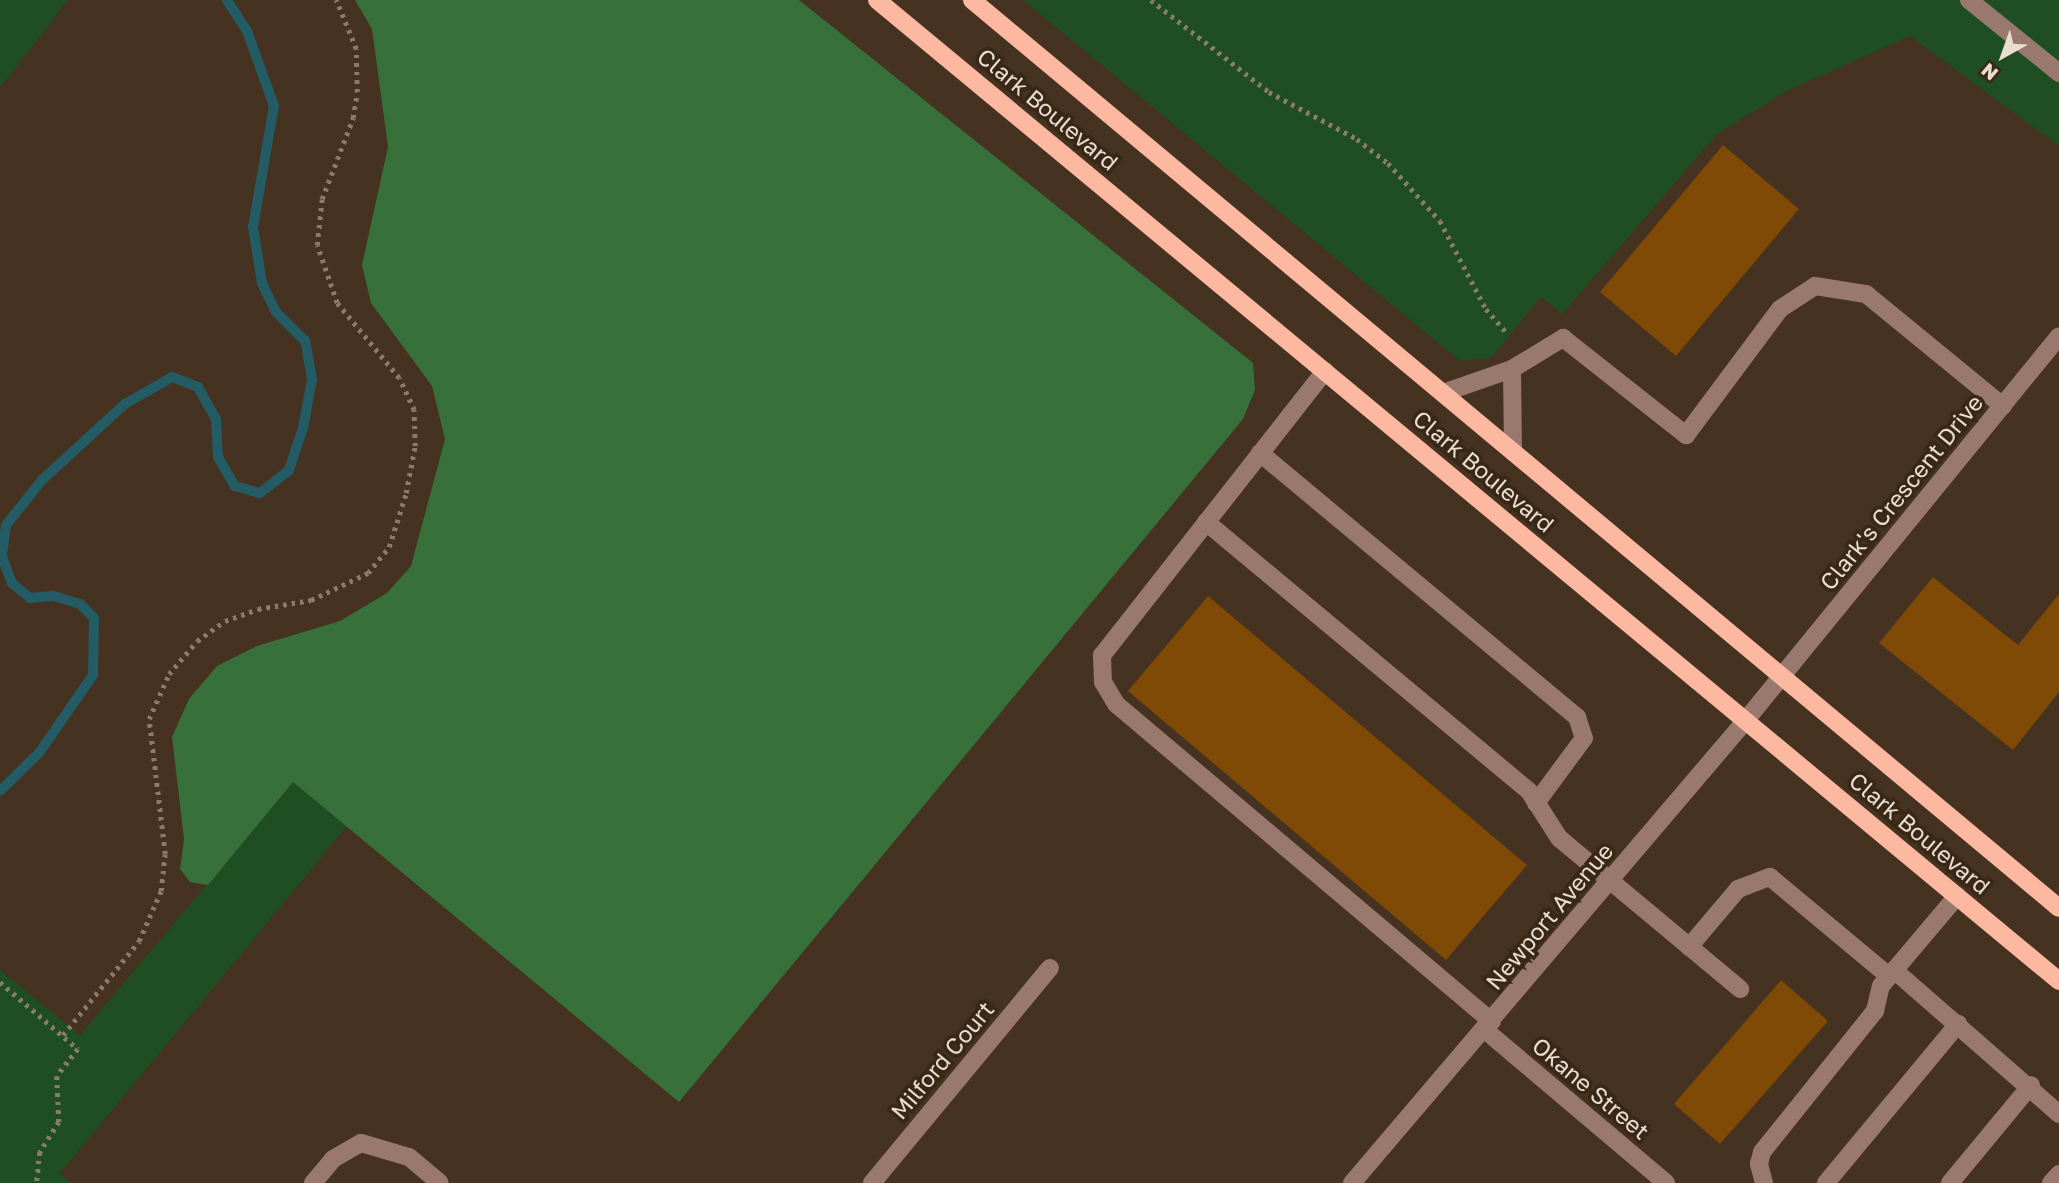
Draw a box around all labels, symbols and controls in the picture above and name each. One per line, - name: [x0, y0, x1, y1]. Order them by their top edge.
- north arrow: [1968, 21, 2038, 91]
- street label: Clark Boulevard: [972, 42, 1124, 176]
- text: N: [1976, 59, 2002, 86]
- street label: Clark's Crescent Drive: [1814, 389, 1988, 595]
- street label: Clark Boulevard: [1408, 404, 1560, 538]
- street label: Clark Boulevard: [1844, 766, 1996, 900]
- street label: Newport Avenue: [1480, 837, 1618, 995]
- street label: Milford Court: [885, 995, 999, 1125]
- street label: Okane Street: [1527, 1031, 1655, 1145]

